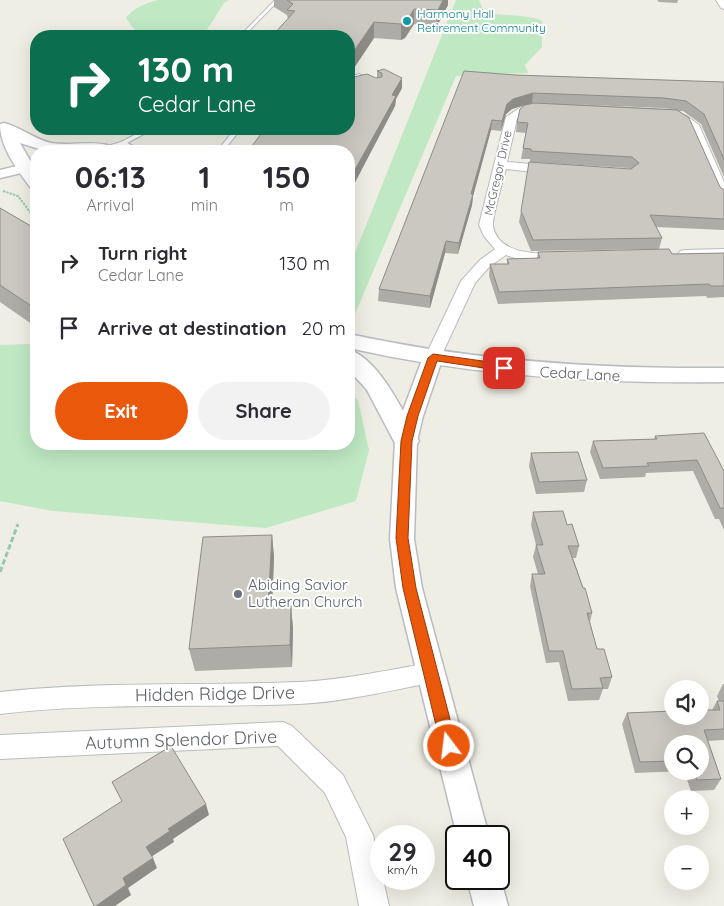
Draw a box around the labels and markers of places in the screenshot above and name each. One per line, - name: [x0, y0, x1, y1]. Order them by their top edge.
- place label: Harmony Hall Retirement Community: [417, 6, 546, 35]
- marker: Harmony Hall Retirement Community: [401, 15, 413, 27]
- pin: [483, 347, 525, 389]
- place label: Abiding Savior Lutheran Church: [248, 575, 363, 611]
- marker: Abiding Savior Lutheran Church: [232, 588, 244, 600]

